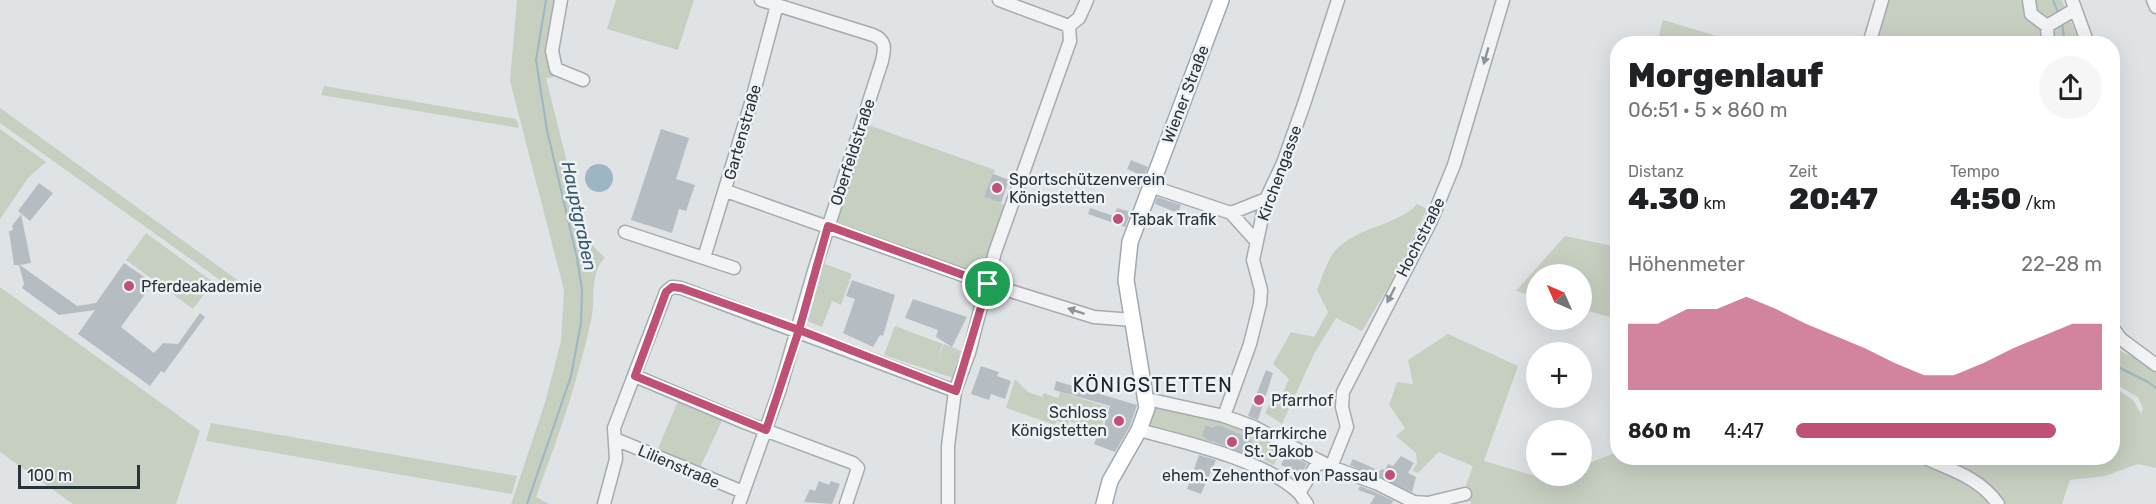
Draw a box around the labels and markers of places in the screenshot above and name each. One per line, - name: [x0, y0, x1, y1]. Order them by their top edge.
- place label: Sportschützenverein Königstetten: [1009, 170, 1165, 207]
- marker: Sportschützenverein Königstetten: [990, 181, 1004, 195]
- place label: Tabak Trafik: [1130, 210, 1217, 229]
- marker: Tabak Trafik: [1111, 212, 1125, 226]
- pin: [962, 258, 1013, 309]
- place label: Pferdeakademie: [141, 277, 262, 296]
- marker: Pferdeakademie: [122, 279, 136, 293]
- place label: Pfarrhof: [1271, 391, 1334, 410]
- marker: Pfarrhof: [1252, 393, 1266, 407]
- place label: Schloss Königstetten: [1011, 403, 1107, 440]
- marker: Schloss Königstetten: [1112, 414, 1126, 428]
- place label: Pfarrkirche St. Jakob: [1244, 424, 1327, 461]
- marker: Pfarrkirche St. Jakob: [1225, 435, 1239, 449]
- place label: ehem. Zehenthof von Passau: [1162, 466, 1378, 485]
- marker: ehem. Zehenthof von Passau: [1383, 468, 1397, 482]

